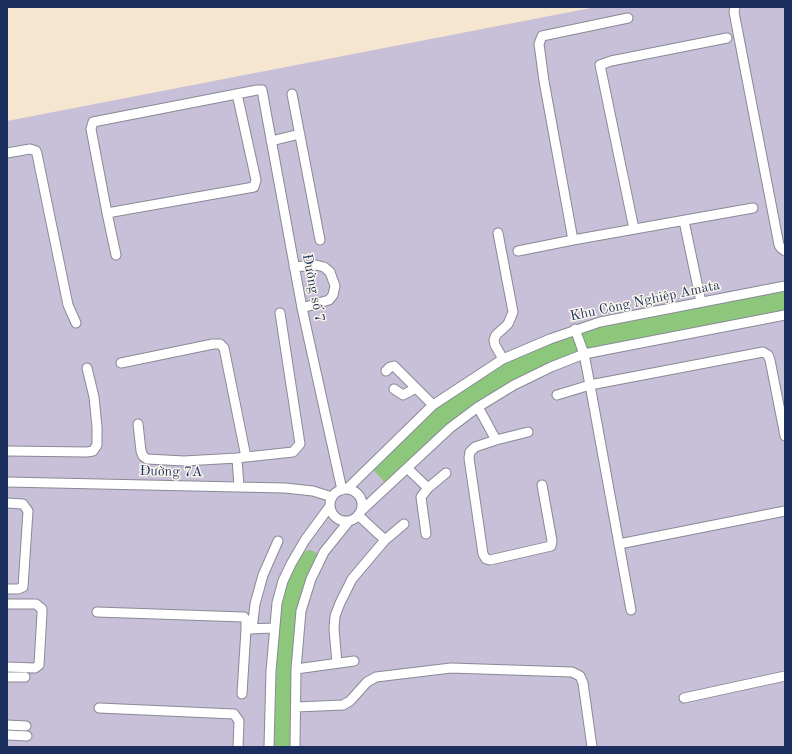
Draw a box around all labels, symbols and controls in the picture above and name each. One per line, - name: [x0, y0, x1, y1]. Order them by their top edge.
- street label: Đường số 7: [298, 252, 328, 324]
- street label: Khu Công Nghiệp Amata: [568, 277, 722, 325]
- street label: Đường 7A: [139, 463, 203, 481]

